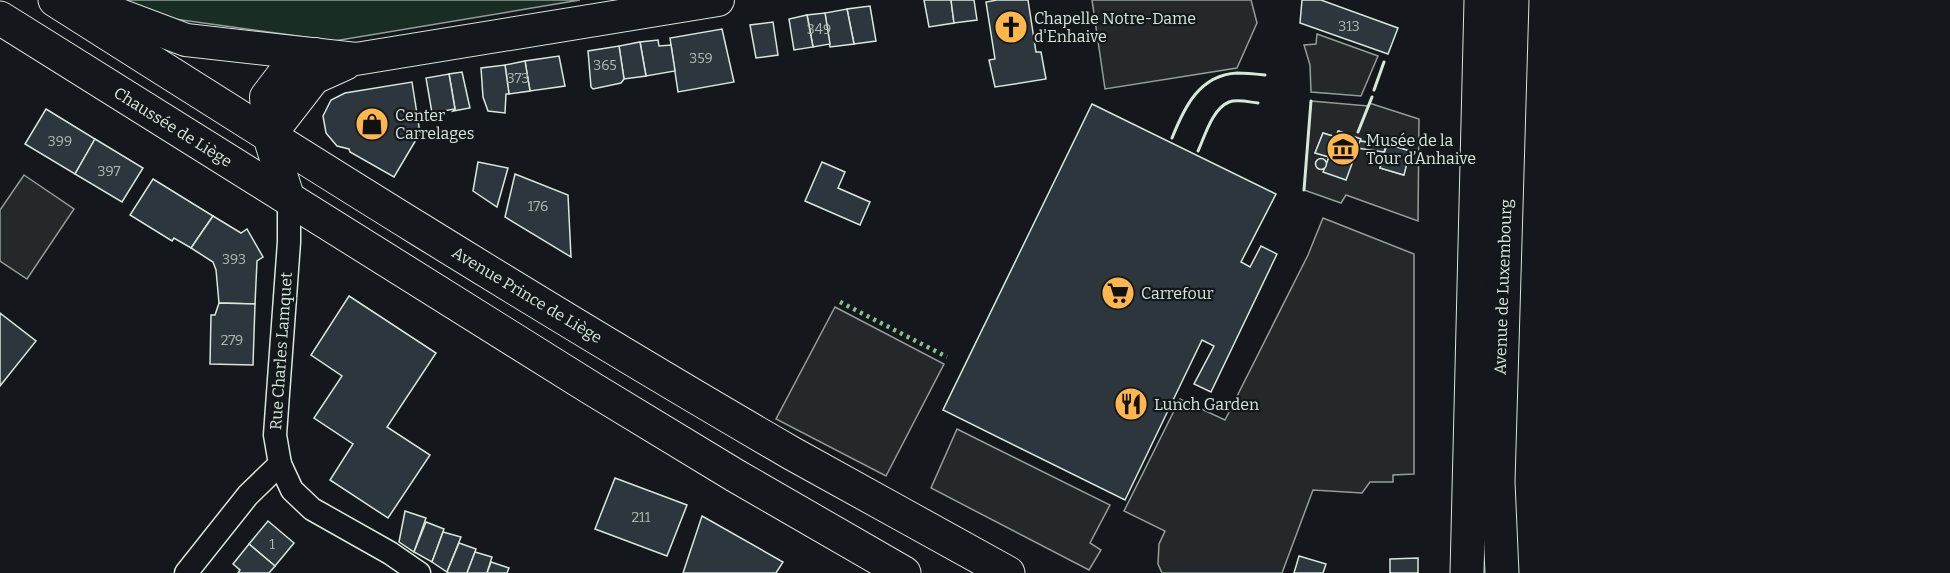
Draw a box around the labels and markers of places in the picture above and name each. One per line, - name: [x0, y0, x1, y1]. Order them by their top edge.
- church icon: Chapelle Notre-Dame d'Enhaive: [993, 9, 1029, 45]
- place label: Chapelle Notre-Dame d'Enhaive: [1034, 9, 1196, 46]
- shop icon: Center Carrelages: [354, 106, 390, 142]
- place label: Center Carrelages: [395, 106, 474, 143]
- museum icon: Musée de la Tour d’Anhaive: [1325, 131, 1361, 167]
- place label: Musée de la Tour d’Anhaive: [1366, 131, 1476, 168]
- supermarket icon: Carrefour: [1100, 275, 1136, 311]
- place label: Carrefour: [1141, 284, 1214, 303]
- restaurant icon: Lunch Garden: [1113, 386, 1149, 422]
- place label: Lunch Garden: [1154, 395, 1259, 414]

